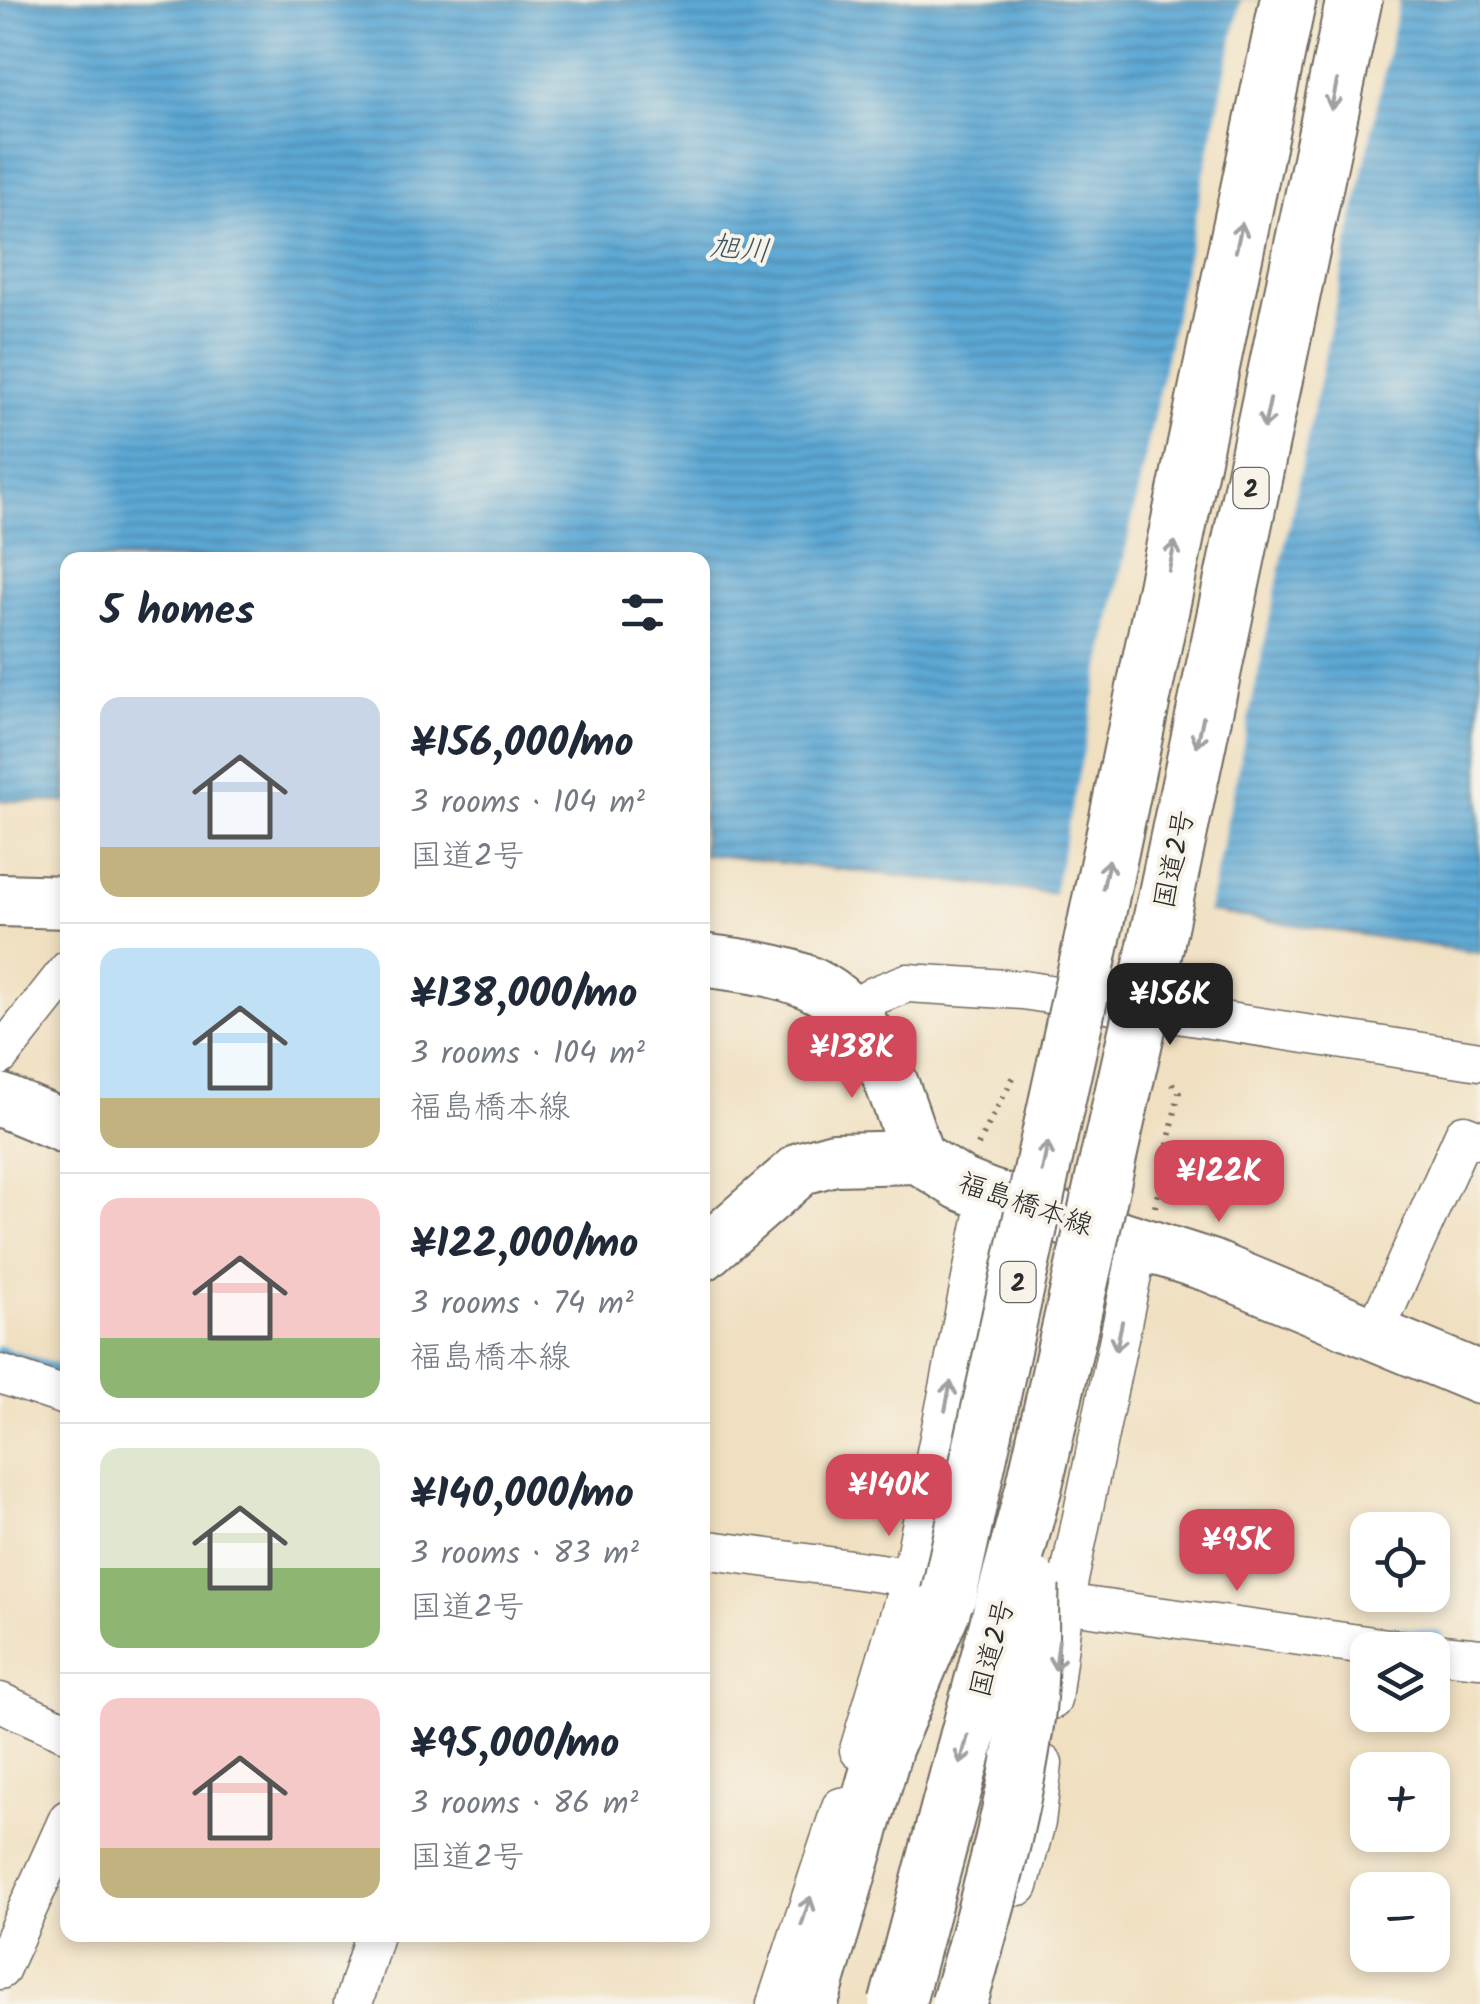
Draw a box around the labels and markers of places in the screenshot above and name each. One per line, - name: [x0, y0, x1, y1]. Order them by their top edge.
- pin: ¥156K: [1100, 963, 1240, 1048]
- pin: ¥138K: [782, 1016, 922, 1101]
- pin: ¥122K: [1149, 1140, 1289, 1225]
- pin: ¥140K: [819, 1454, 959, 1539]
- pin: ¥95K: [1178, 1509, 1296, 1594]

